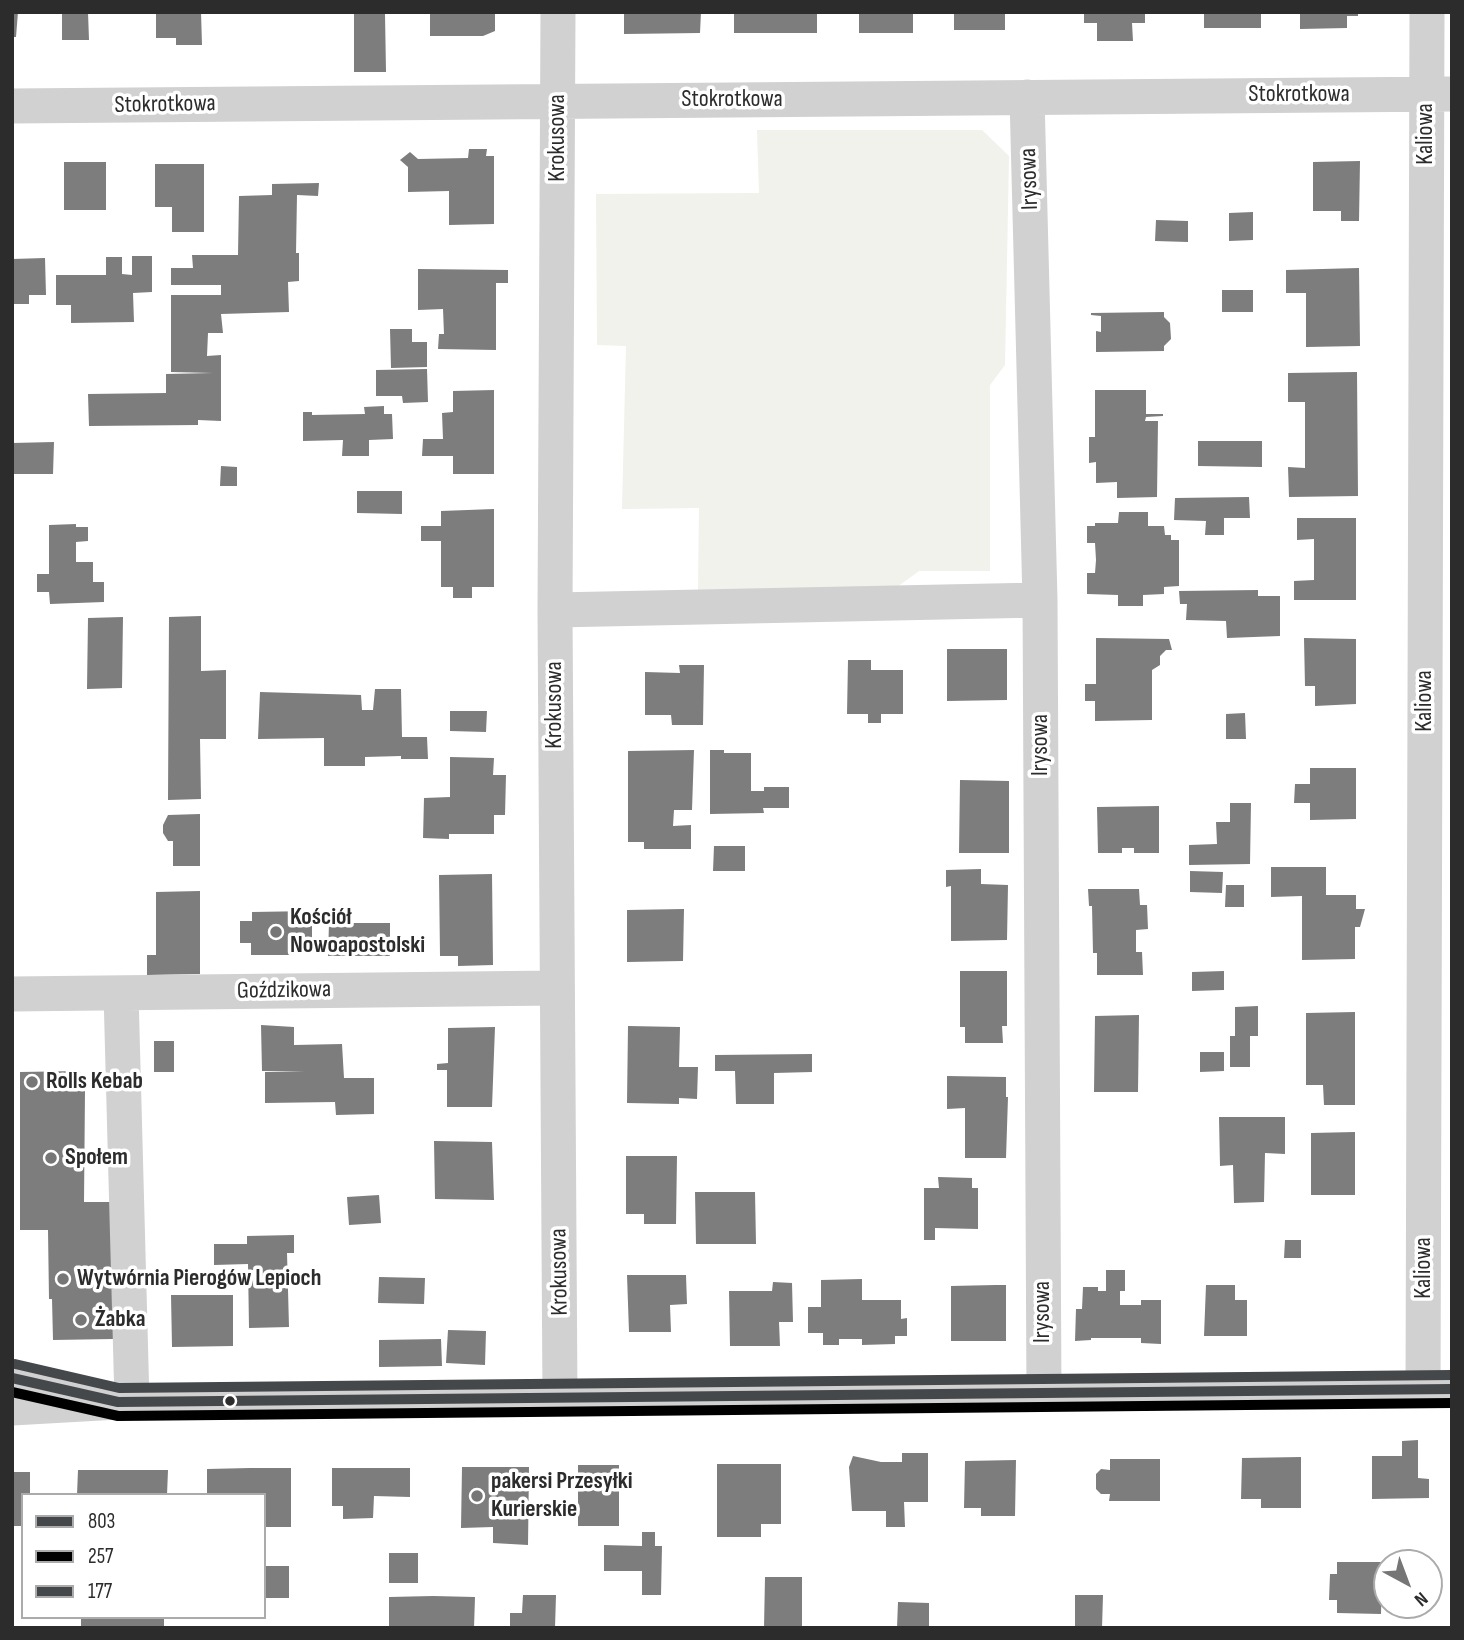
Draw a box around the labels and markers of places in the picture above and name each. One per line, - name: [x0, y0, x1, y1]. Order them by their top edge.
- place label: Kościół Nowoapostolski: [290, 904, 425, 960]
- marker: Kościół Nowoapostolski: [268, 924, 284, 940]
- place label: Rolls Kebab: [46, 1068, 143, 1096]
- marker: Rolls Kebab: [24, 1074, 40, 1090]
- place label: Społem: [65, 1144, 128, 1172]
- marker: Społem: [43, 1150, 59, 1166]
- place label: Wytwórnia Pierogów Lepioch: [77, 1265, 321, 1293]
- marker: Wytwórnia Pierogów Lepioch: [55, 1271, 71, 1287]
- place label: Żabka: [95, 1306, 146, 1334]
- marker: Żabka: [73, 1312, 89, 1328]
- unlabelled marker: [223, 1394, 237, 1408]
- place label: pakersi Przesyłki Kurierskie: [491, 1468, 633, 1524]
- marker: pakersi Przesyłki Kurierskie: [469, 1488, 485, 1504]

